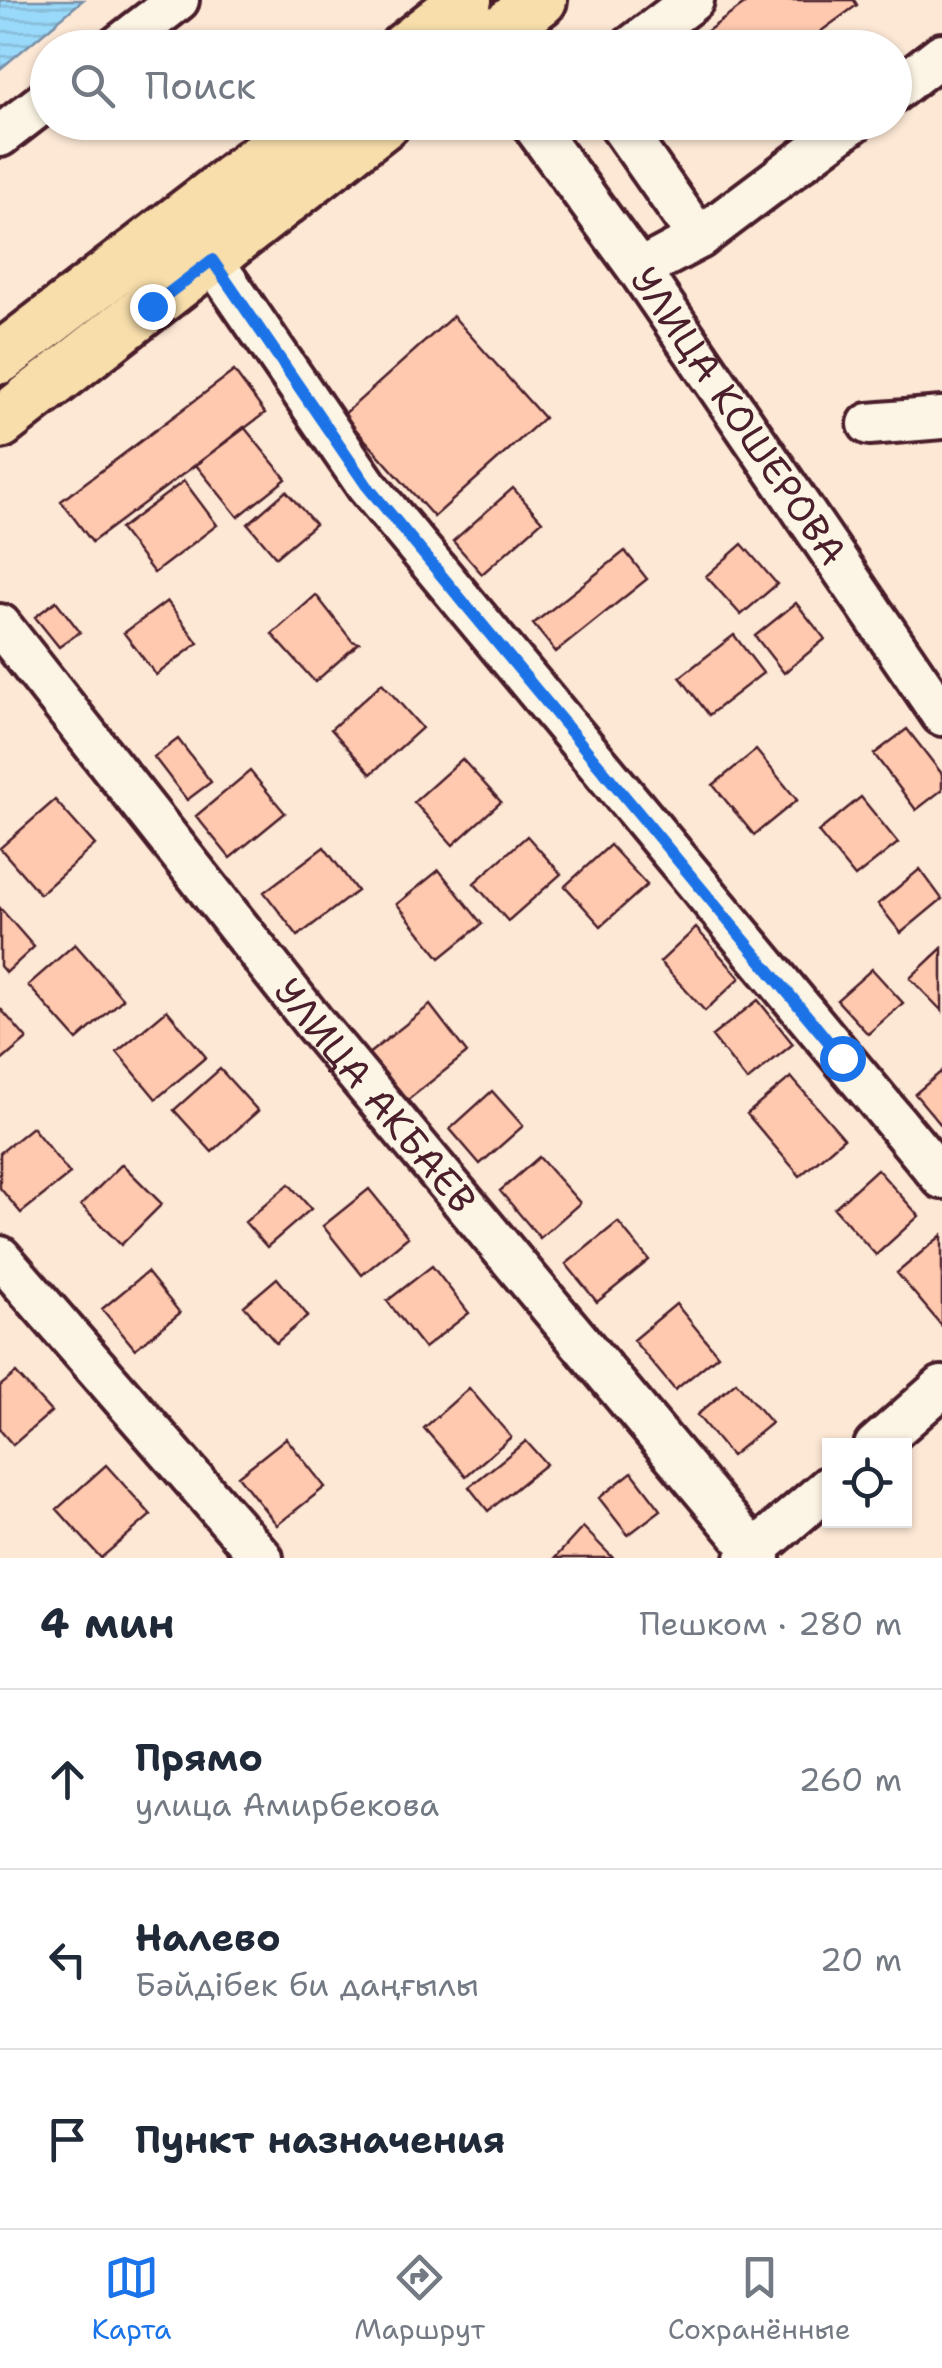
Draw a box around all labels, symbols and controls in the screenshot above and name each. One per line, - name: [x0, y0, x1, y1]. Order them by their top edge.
- search box: [30, 30, 912, 140]
- icon: search: [65, 58, 120, 113]
- text: Поиск: [145, 60, 256, 111]
- street label: УЛИЦА КОШЕРОВА: [619, 257, 859, 575]
- route end: [130, 284, 176, 330]
- street label: УЛИЦА АКБАЕВ: [263, 967, 488, 1224]
- route start: [820, 1036, 866, 1082]
- map controls: [822, 1438, 912, 1528]
- button: locate: [822, 1438, 912, 1528]
- text: 4 мин: [40, 1595, 175, 1651]
- text: Пешком · 280 m: [639, 1602, 902, 1645]
- text: Прямо: [135, 1732, 263, 1783]
- icon: ahead: [40, 1752, 95, 1807]
- text: 260 m: [799, 1758, 902, 1801]
- text: улица Амирбекова: [135, 1783, 439, 1826]
- text: Налево: [135, 1912, 281, 1963]
- icon: left: [40, 1932, 95, 1987]
- text: 20 m: [820, 1938, 902, 1981]
- text: Бәйдібек би даңғылы: [135, 1963, 479, 2006]
- icon: arrive: [40, 2112, 95, 2167]
- text: Пункт назначения: [135, 2114, 505, 2165]
- tab: Карта: [91, 2250, 172, 2348]
- tab: Маршрут: [354, 2250, 485, 2348]
- tab: Сохранённые: [668, 2250, 851, 2348]

